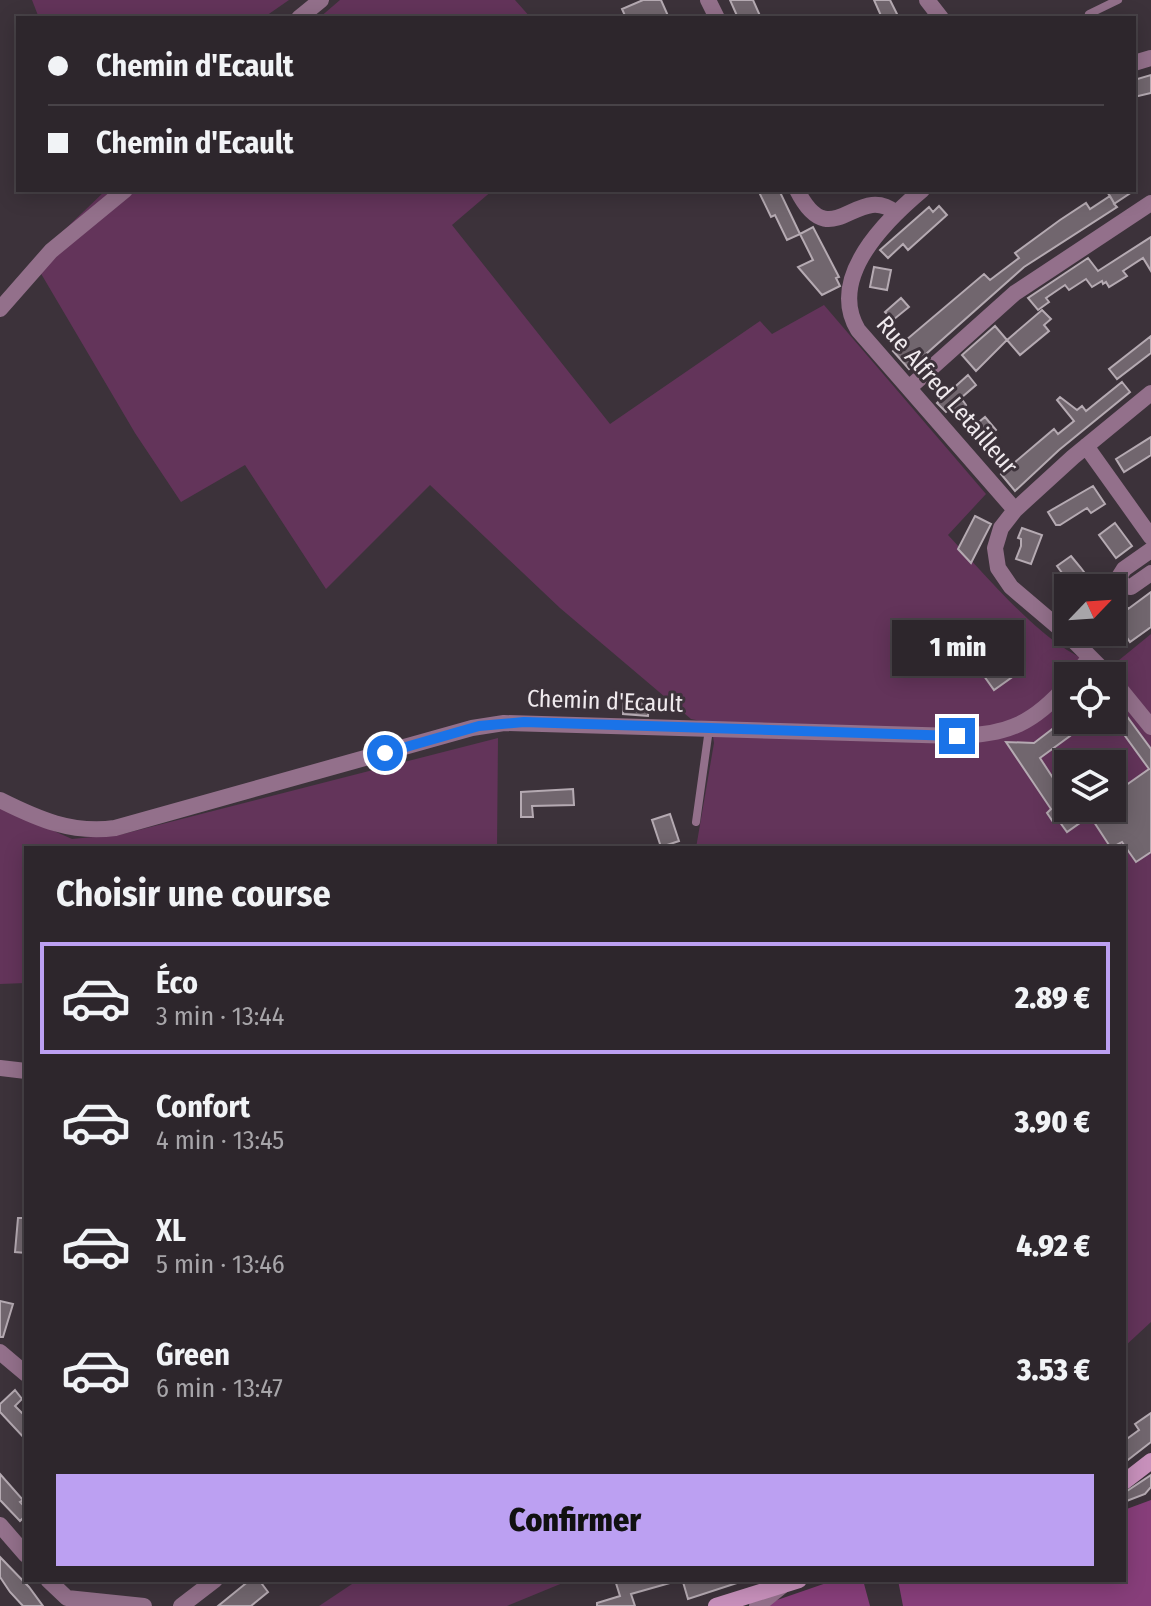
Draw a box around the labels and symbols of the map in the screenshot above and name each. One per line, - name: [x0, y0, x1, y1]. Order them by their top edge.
- street label: Rue Alfred Letailleur: [871, 310, 1024, 480]
- north arrow: [1054, 574, 1126, 646]
- callout: 1 min: [891, 620, 1023, 676]
- street label: Chemin d'Ecault: [526, 684, 684, 718]
- route end: [939, 718, 975, 754]
- route start: [367, 735, 403, 771]

